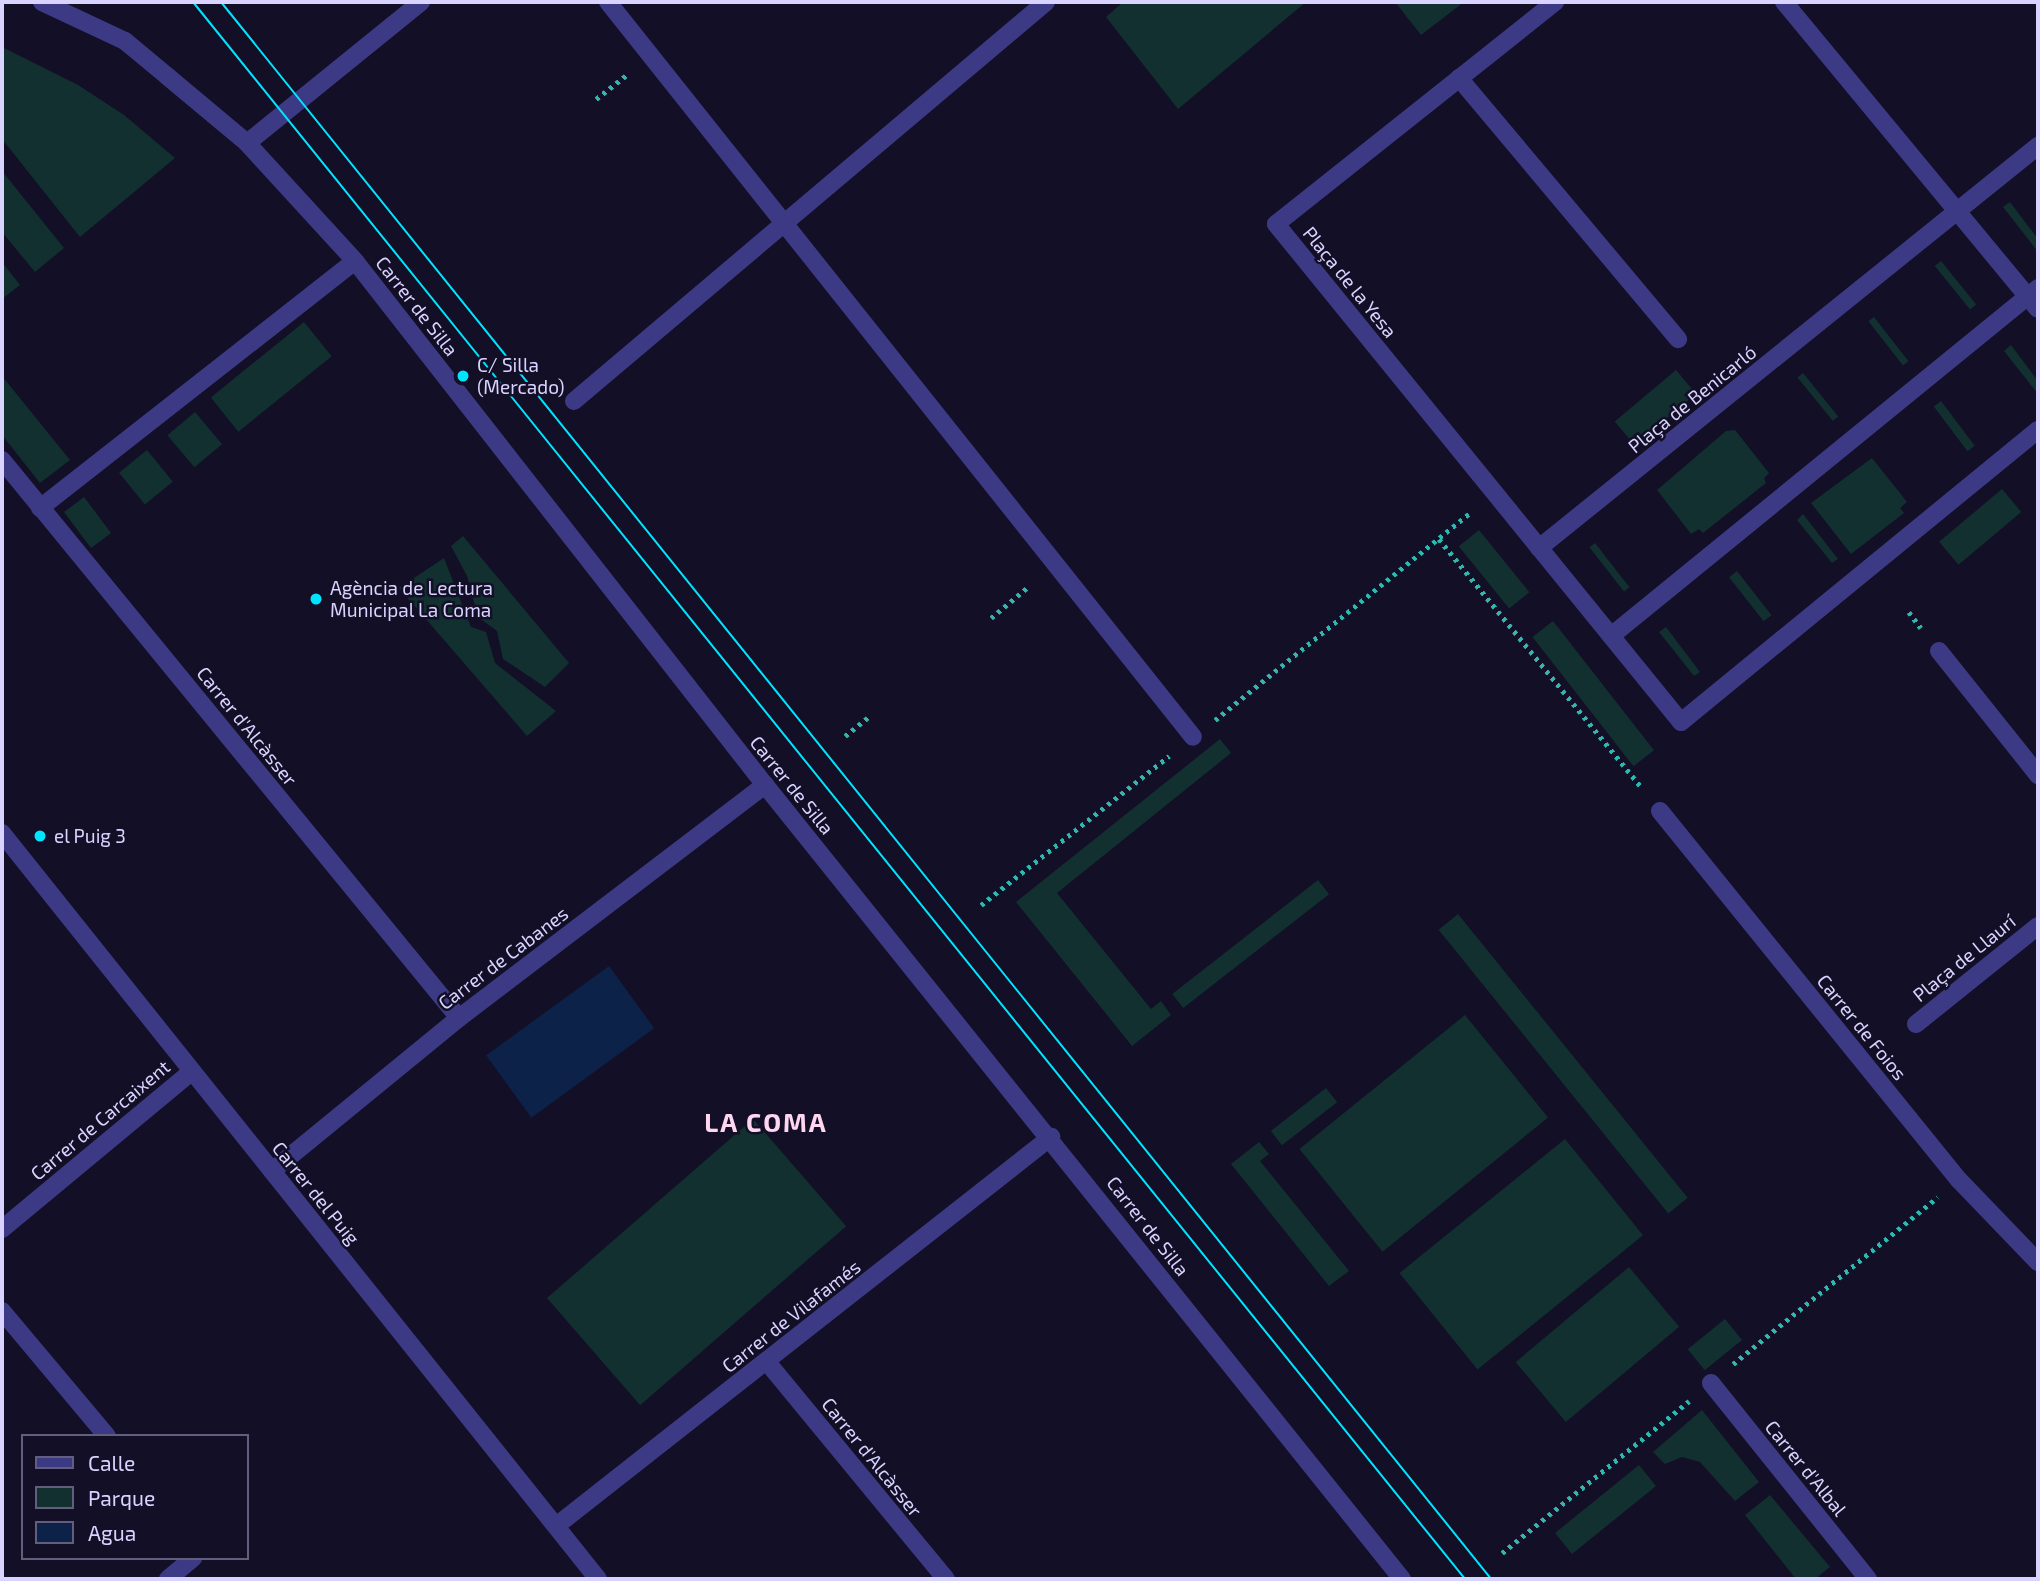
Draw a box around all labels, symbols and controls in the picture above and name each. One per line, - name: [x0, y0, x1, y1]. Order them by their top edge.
- street label: Plaça de la Yesa: [1298, 222, 1402, 342]
- street label: Carrer de Silla: [371, 251, 463, 361]
- street label: Plaça de Benicarló: [1623, 340, 1761, 458]
- place label: C/ Silla (Mercado): [477, 354, 565, 398]
- marker: C/ Silla (Mercado): [455, 368, 471, 384]
- place label: Agència de Lectura Municipal La Coma: [330, 577, 493, 621]
- marker: Agència de Lectura Municipal La Coma: [308, 591, 324, 607]
- street label: Carrer d'Alcàsser: [192, 662, 302, 790]
- street label: Carrer de Silla: [745, 731, 839, 839]
- place label: el Puig 3: [54, 825, 126, 847]
- marker: el Puig 3: [32, 828, 48, 844]
- street label: Carrer de Cabanes: [433, 902, 573, 1014]
- street label: Plaça de Llaurí: [1908, 910, 2020, 1006]
- street label: Carrer de Foios: [1812, 969, 1912, 1085]
- street label: Carrer de Carcaixent: [26, 1055, 174, 1185]
- district label: LA COMA: [705, 1106, 827, 1138]
- street label: Carrer del Puig: [267, 1137, 365, 1249]
- street label: Carrer de Silla: [1102, 1171, 1194, 1281]
- street label: Carrer de Vilafamés: [717, 1255, 865, 1377]
- street label: Carrer d'Alcàsser: [817, 1393, 927, 1521]
- street label: Carrer d'Albal: [1760, 1415, 1852, 1521]
- legend: [21, 1434, 248, 1560]
- text: Calle: [88, 1450, 135, 1475]
- text: Parque: [88, 1485, 155, 1510]
- text: Agua: [88, 1520, 136, 1545]

